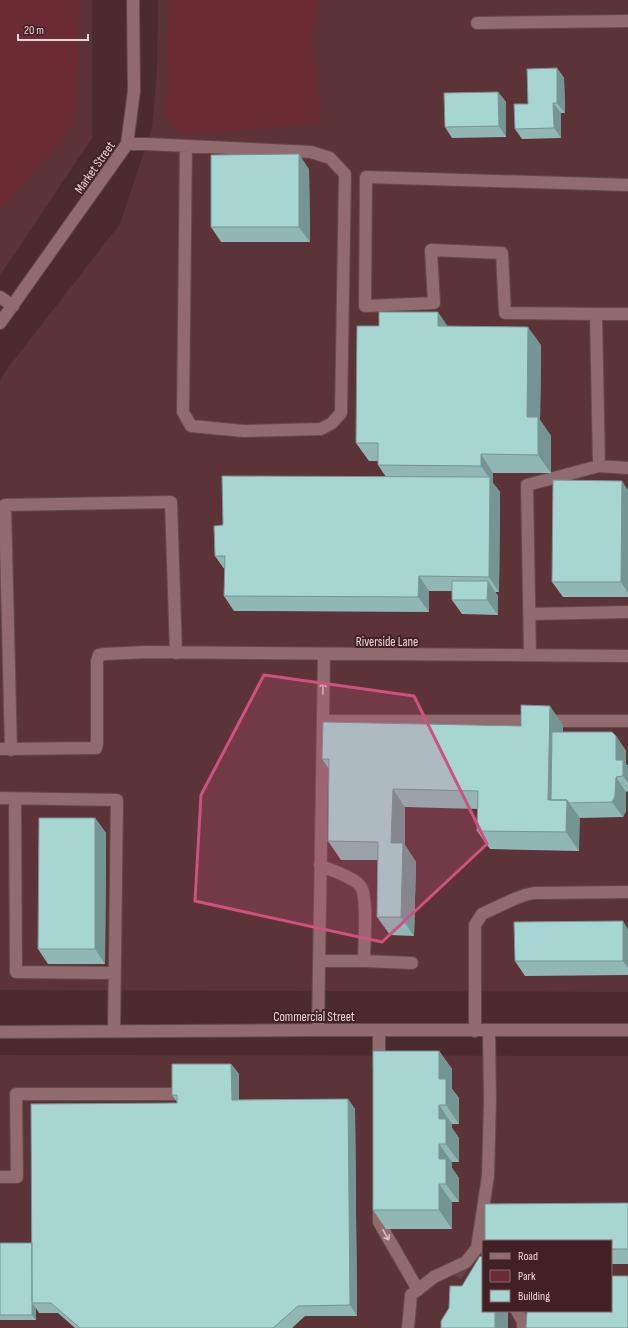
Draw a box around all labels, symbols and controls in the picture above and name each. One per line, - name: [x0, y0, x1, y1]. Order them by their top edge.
- scale bar: [18, 16, 88, 42]
- text: 20 m: [24, 23, 44, 38]
- street label: Market Street: [71, 138, 119, 197]
- street label: Riverside Lane: [356, 634, 418, 650]
- one-way arrow: [320, 682, 327, 695]
- street label: Commercial Street: [273, 1009, 355, 1025]
- one-way arrow: [383, 1229, 391, 1241]
- legend: [482, 1240, 612, 1312]
- text: Road: [518, 1249, 538, 1264]
- text: Park: [518, 1269, 536, 1284]
- text: Building: [518, 1289, 550, 1304]

